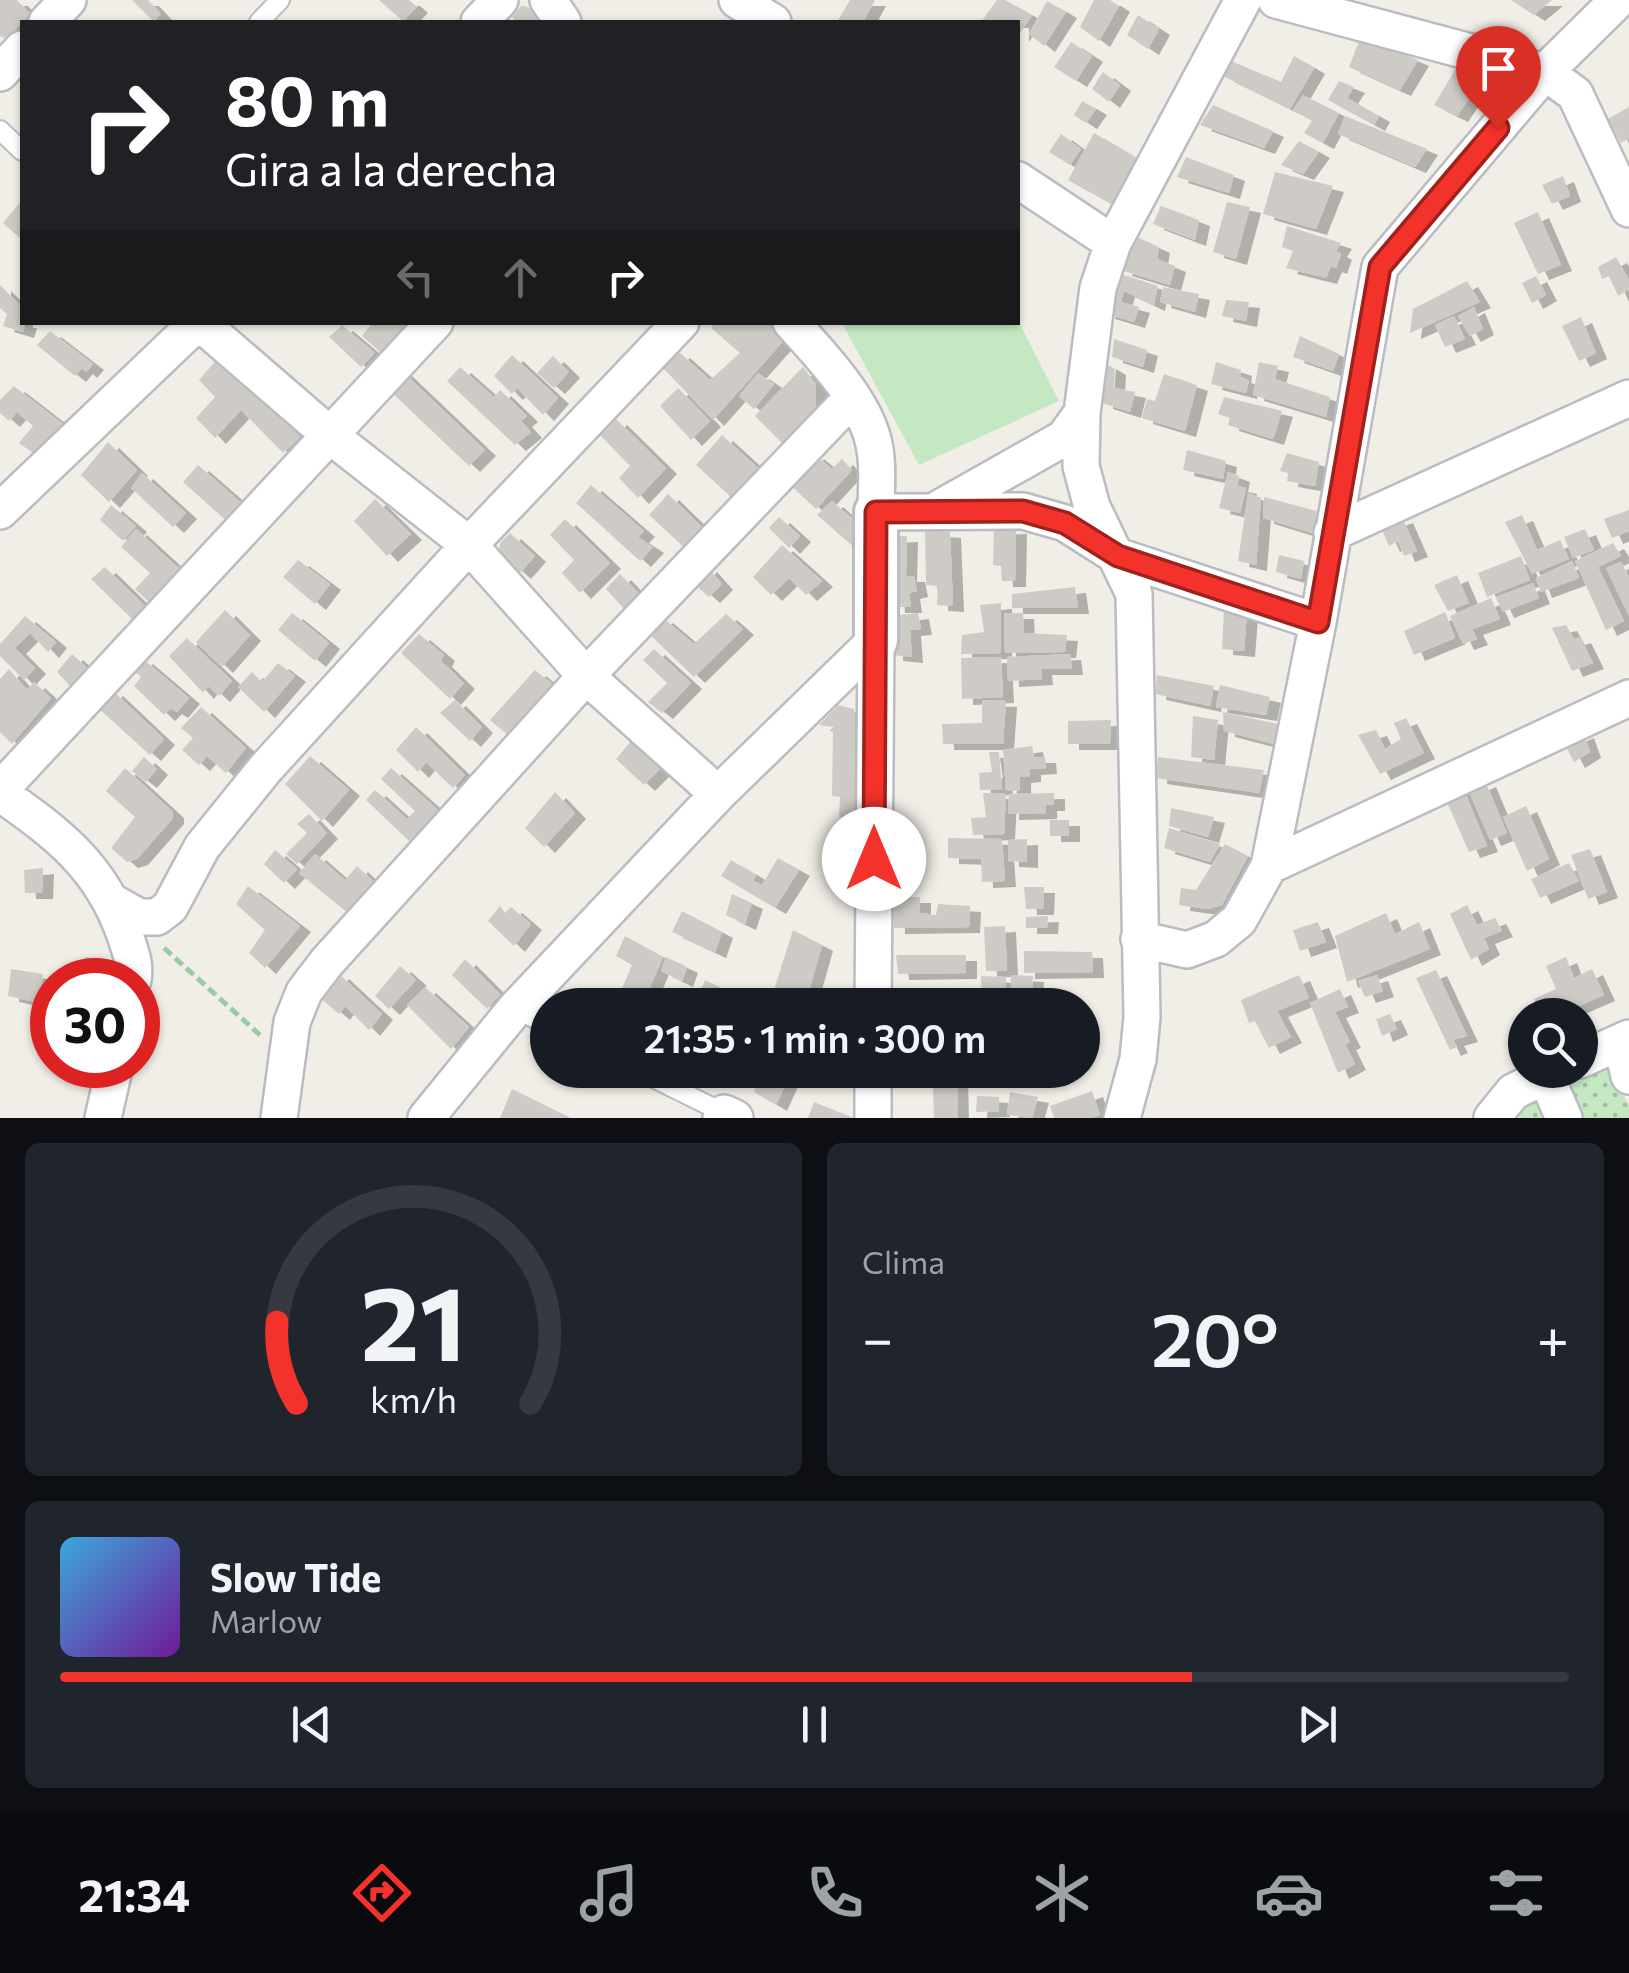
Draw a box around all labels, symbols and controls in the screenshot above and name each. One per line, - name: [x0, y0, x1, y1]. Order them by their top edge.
- pin: [1456, 26, 1541, 129]
- icon: arrive: [1471, 41, 1526, 96]
- text: 80 m: [225, 55, 389, 140]
- icon: right: [60, 60, 190, 190]
- text: Gira a la derecha: [225, 140, 557, 195]
- icon: left: [388, 250, 443, 305]
- icon: ahead: [493, 250, 548, 305]
- icon: right: [598, 250, 653, 305]
- position arrow: [822, 807, 926, 911]
- speed limit sign: 30: [30, 958, 160, 1088]
- map controls: [1508, 998, 1598, 1088]
- button: search: [1508, 998, 1598, 1088]
- text: 21:35 · 1 min · 300 m: [644, 1014, 986, 1061]
- text: Clima: [862, 1241, 945, 1281]
- text: 21: [360, 1255, 467, 1382]
- text: 20°: [1151, 1291, 1279, 1382]
- text: −: [862, 1303, 893, 1370]
- text: +: [1537, 1303, 1569, 1370]
- text: km/h: [370, 1377, 457, 1420]
- text: Slow Tide: [210, 1553, 381, 1600]
- text: Marlow: [210, 1600, 322, 1640]
- icon: previous: [284, 1697, 339, 1752]
- icon: pause: [787, 1697, 842, 1752]
- icon: next: [1290, 1697, 1345, 1752]
- icon: directions: [347, 1858, 417, 1928]
- icon: music: [574, 1858, 644, 1928]
- icon: phone: [800, 1858, 870, 1928]
- icon: climate: [1027, 1858, 1097, 1928]
- icon: car: [1254, 1858, 1324, 1928]
- icon: filters: [1481, 1858, 1551, 1928]
- text: 21:34: [78, 1866, 190, 1921]

